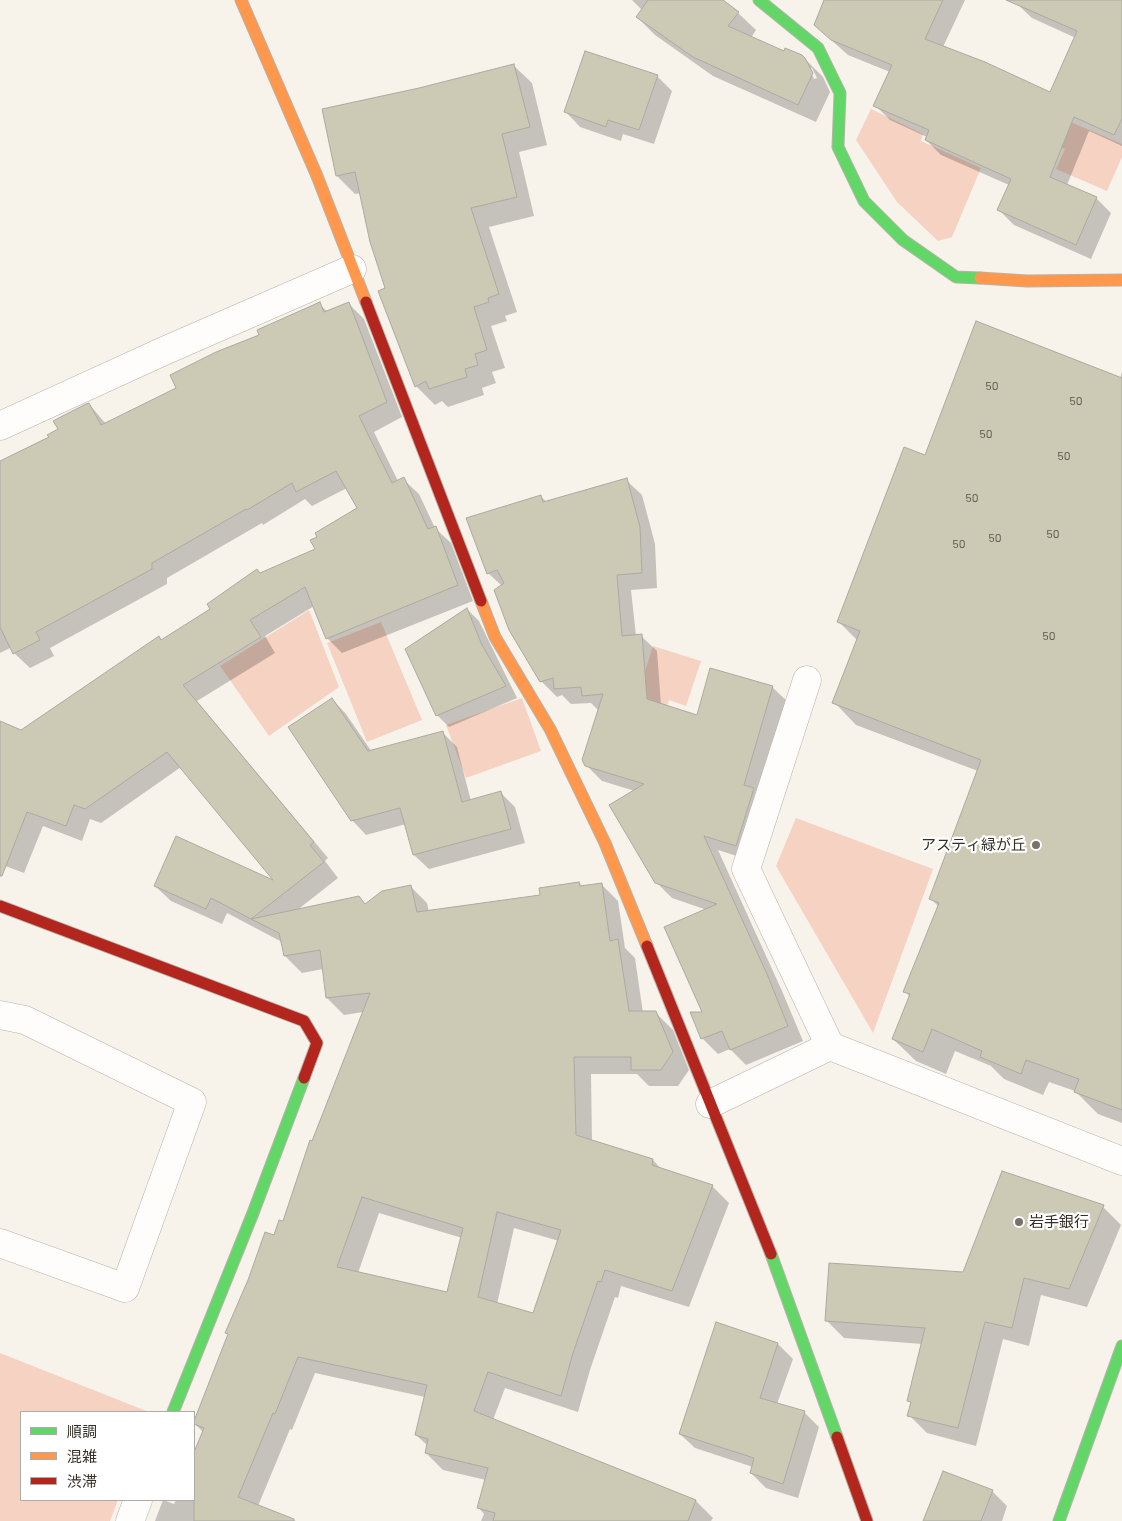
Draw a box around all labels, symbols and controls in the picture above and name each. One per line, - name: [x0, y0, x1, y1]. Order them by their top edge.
- house number: 50: [986, 379, 998, 393]
- house number: 50: [1070, 394, 1082, 408]
- house number: 50: [980, 427, 992, 441]
- house number: 50: [1058, 449, 1070, 463]
- house number: 50: [966, 491, 978, 505]
- house number: 50: [1047, 527, 1059, 541]
- house number: 50: [989, 531, 1001, 545]
- house number: 50: [953, 537, 965, 551]
- house number: 50: [1043, 629, 1055, 643]
- place label: アスティ緑が丘: [921, 836, 1026, 854]
- marker: アスティ緑が丘: [1030, 839, 1042, 851]
- place label: 岩手銀行: [1029, 1213, 1089, 1231]
- marker: 岩手銀行: [1013, 1216, 1025, 1228]
- legend: [20, 1411, 195, 1501]
- text: 順調: [67, 1422, 97, 1440]
- text: 混雑: [67, 1447, 97, 1465]
- text: 渋滞: [67, 1472, 97, 1490]

